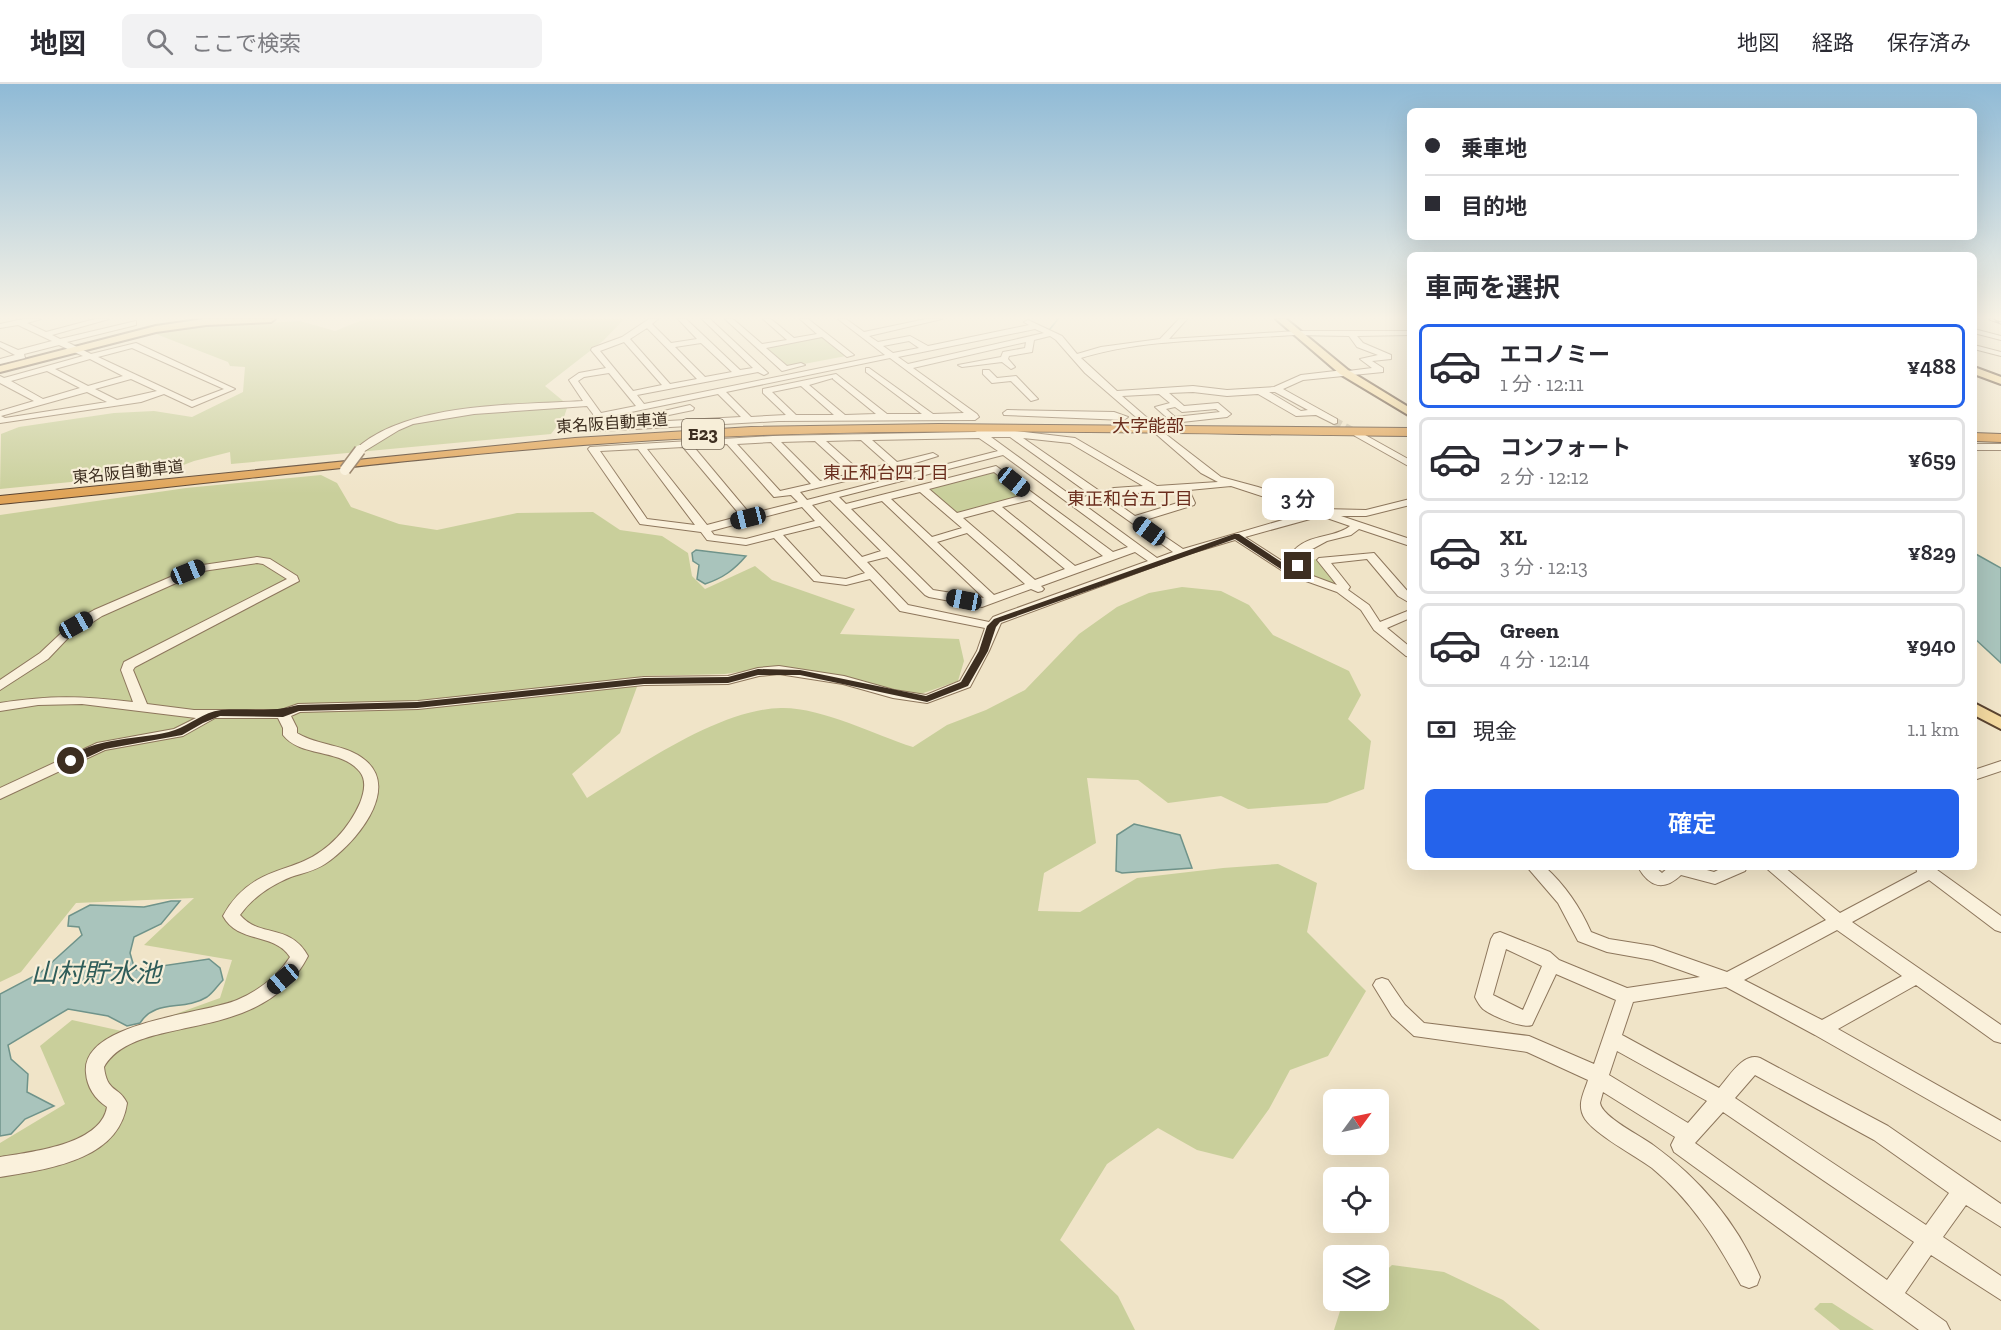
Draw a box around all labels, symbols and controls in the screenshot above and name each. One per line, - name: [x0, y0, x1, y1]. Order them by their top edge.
- search box: [122, 14, 542, 68]
- icon: search: [143, 25, 176, 58]
- text: 地図: [30, 27, 86, 60]
- text: ここで検索: [191, 30, 301, 57]
- text: 地図: [1737, 30, 1779, 55]
- text: 経路: [1812, 30, 1854, 55]
- text: 保存済み: [1887, 30, 1971, 55]
- text: 乗車地: [1461, 135, 1527, 162]
- text: 目的地: [1461, 193, 1527, 220]
- text: 車両を選択: [1425, 272, 1560, 304]
- icon: car: [1428, 339, 1482, 393]
- text: エコノミー: [1500, 341, 1610, 368]
- text: ¥488: [1907, 353, 1956, 380]
- text: 1 分 · 12:11: [1500, 372, 1584, 396]
- street label: 東名阪自動車道: [555, 410, 669, 436]
- district label: 大字能部: [1112, 415, 1184, 437]
- road number: E23: [682, 419, 724, 449]
- icon: car: [1428, 432, 1482, 486]
- text: コンフォート: [1500, 434, 1631, 461]
- text: ¥659: [1908, 446, 1956, 473]
- street label: 東名阪自動車道: [71, 457, 185, 487]
- district label: 東正和台四丁目: [823, 462, 949, 484]
- car: [994, 464, 1034, 500]
- text: 2 分 · 12:12: [1500, 465, 1589, 489]
- callout: 3 分: [1262, 479, 1334, 521]
- text: 3 分: [1281, 487, 1315, 511]
- district label: 東正和台五丁目: [1067, 488, 1193, 510]
- car: [728, 505, 768, 531]
- car: [1129, 513, 1169, 549]
- text: XL: [1500, 524, 1527, 551]
- icon: car: [1428, 525, 1482, 579]
- text: ¥829: [1908, 539, 1956, 566]
- route end: [1284, 552, 1311, 579]
- text: 3 分 · 12:13: [1500, 555, 1588, 579]
- car: [168, 557, 208, 587]
- car: [945, 588, 983, 612]
- car: [56, 608, 96, 642]
- text: Green: [1500, 617, 1559, 644]
- icon: car: [1428, 618, 1482, 672]
- text: ¥940: [1906, 632, 1956, 659]
- text: 4 分 · 12:14: [1500, 648, 1590, 672]
- icon: cash: [1425, 713, 1458, 746]
- text: 1.1 km: [1907, 717, 1959, 741]
- text: 現金: [1473, 718, 1517, 745]
- route start: [57, 747, 84, 774]
- button: 確定: [1425, 789, 1959, 858]
- water label: 山村貯水池: [31, 957, 164, 989]
- car: [263, 961, 303, 997]
- north arrow: [1323, 1089, 1389, 1155]
- map controls: [1323, 1089, 1389, 1311]
- button: locate: [1323, 1167, 1389, 1233]
- button: layers: [1323, 1245, 1389, 1311]

